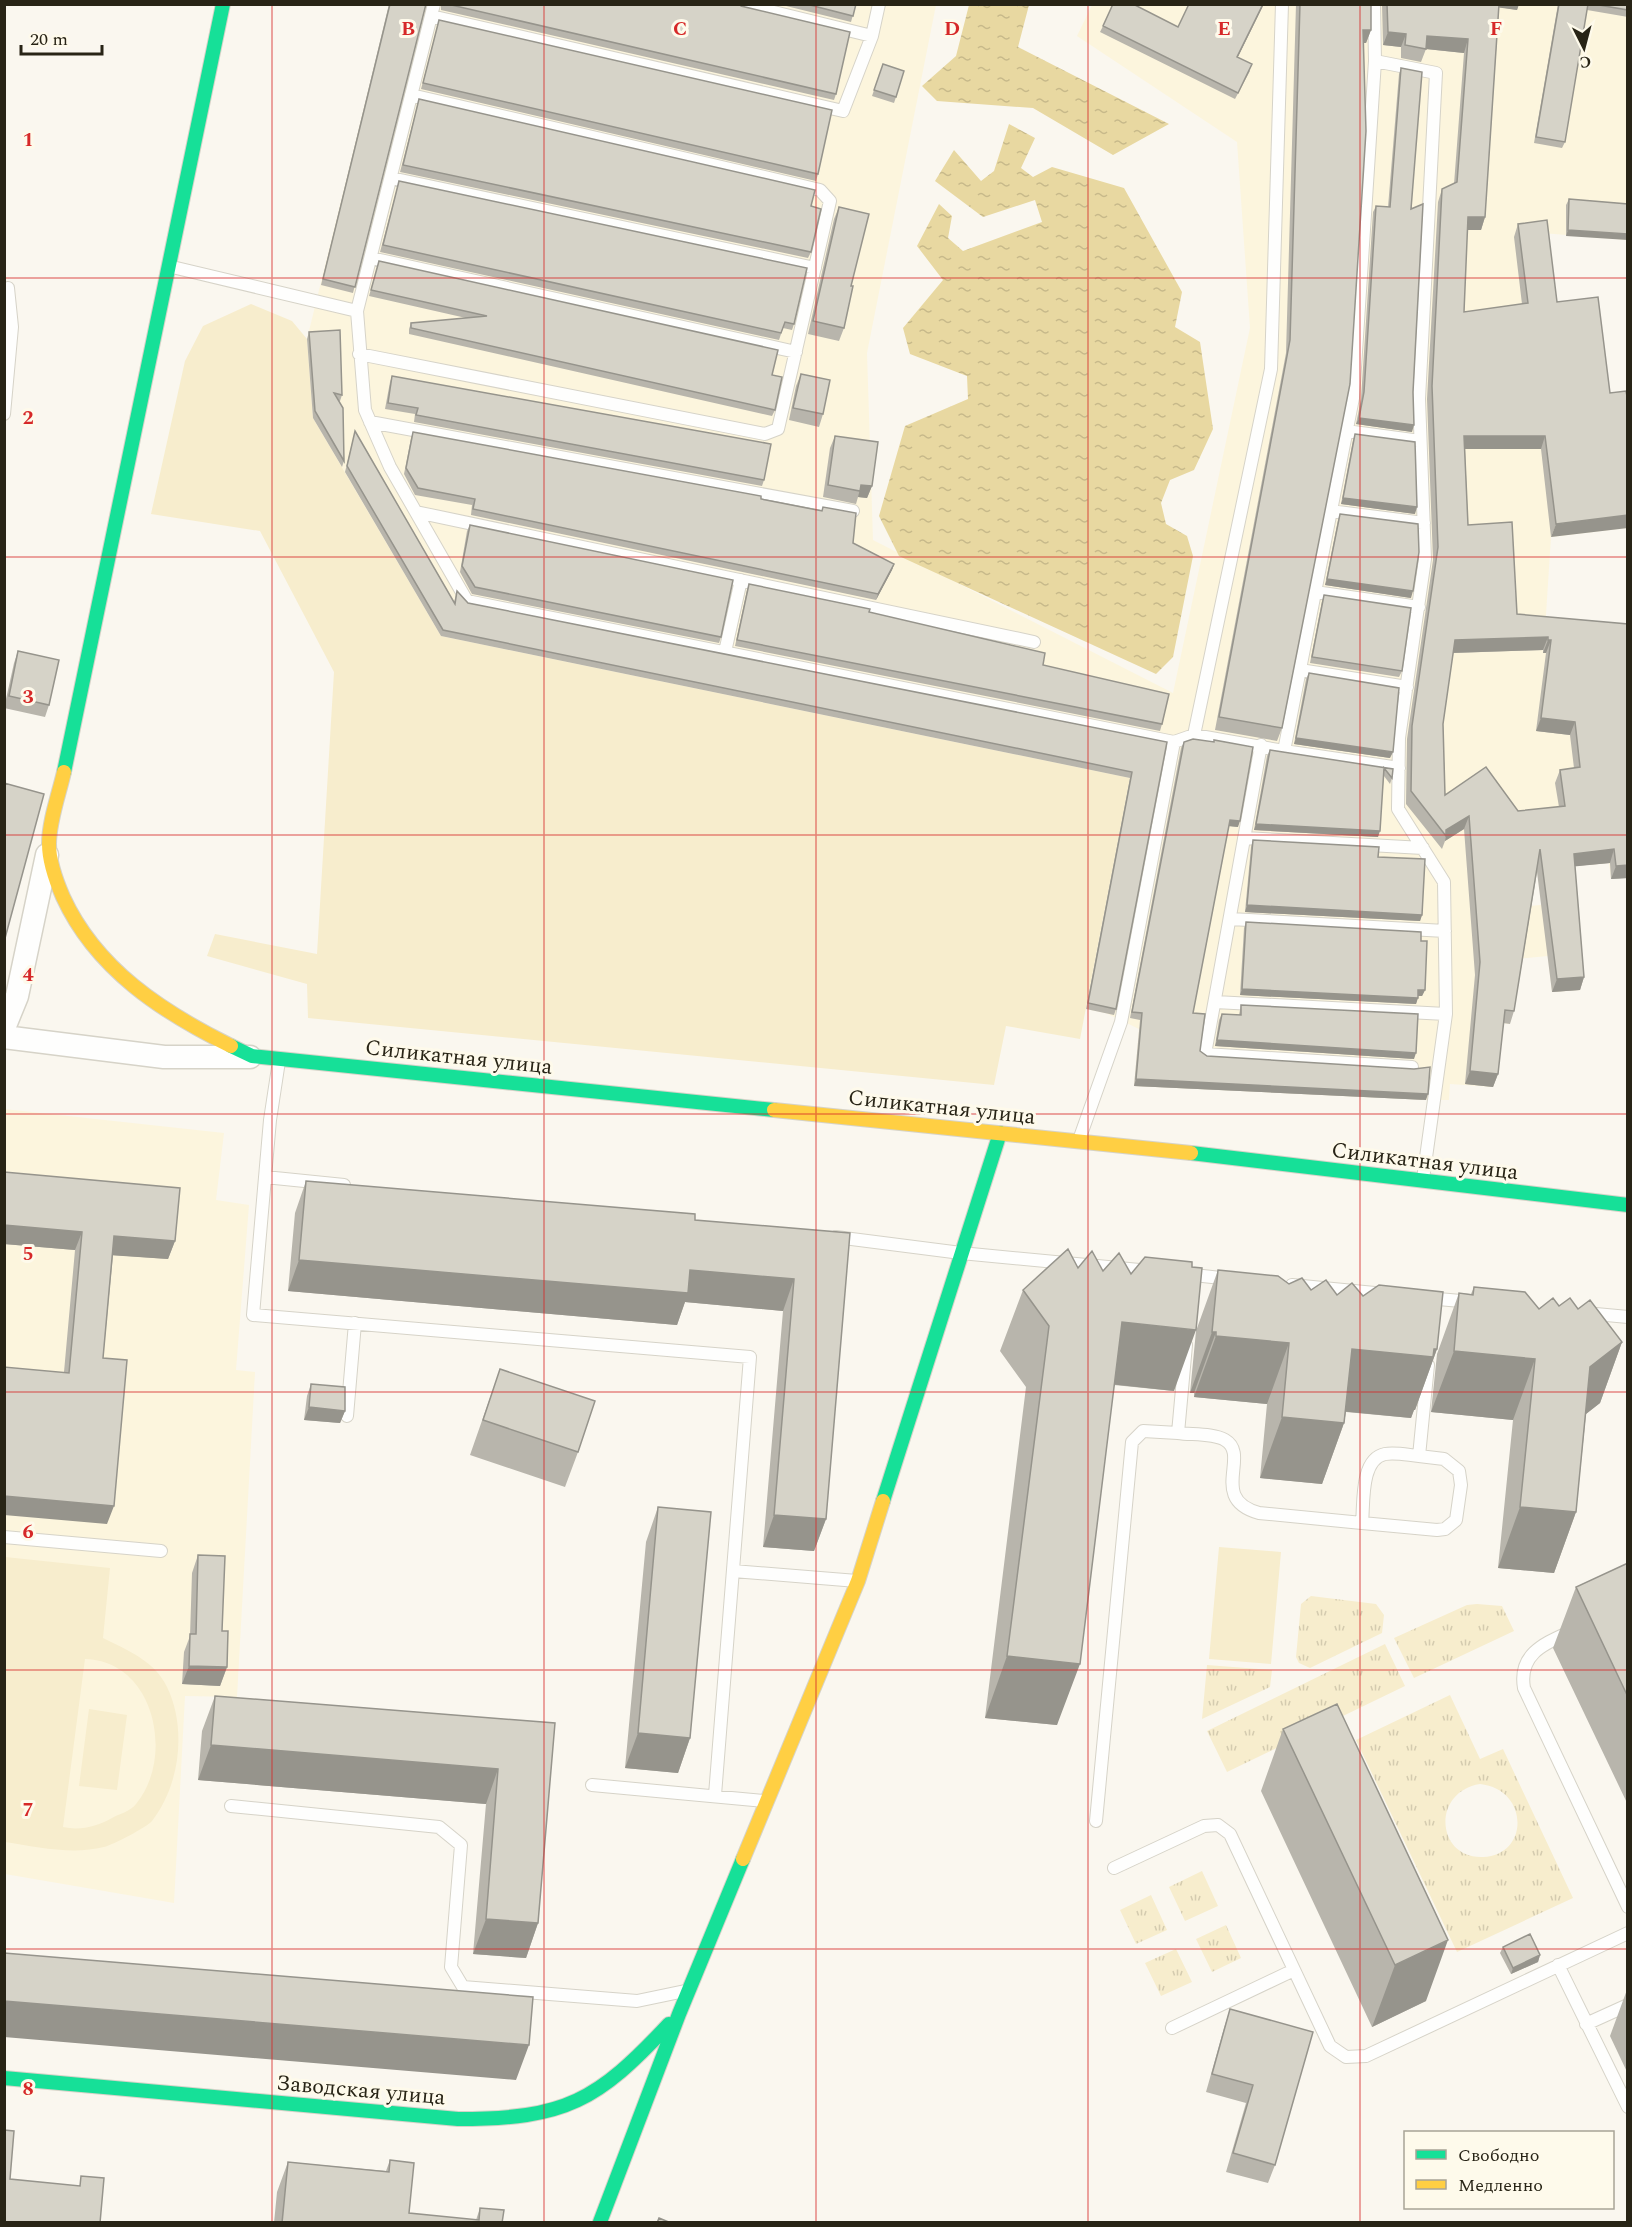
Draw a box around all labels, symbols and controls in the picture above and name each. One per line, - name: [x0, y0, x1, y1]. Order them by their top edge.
- text: B: [401, 14, 415, 44]
- text: C: [673, 14, 687, 44]
- text: D: [944, 14, 960, 44]
- text: E: [1217, 14, 1231, 44]
- text: F: [1490, 14, 1502, 44]
- scale bar: [21, 18, 102, 56]
- north arrow: [1554, 18, 1614, 78]
- text: 20 m: [30, 26, 68, 53]
- text: С: [1579, 49, 1592, 74]
- text: 1: [22, 125, 34, 155]
- text: 2: [22, 403, 34, 433]
- text: 3: [22, 682, 34, 712]
- text: 4: [22, 960, 34, 990]
- street label: Силикатная улица: [364, 1031, 554, 1084]
- street label: Силикатная улица: [847, 1081, 1037, 1134]
- street label: Силикатная улица: [1329, 1134, 1520, 1189]
- text: 5: [22, 1239, 34, 1269]
- text: 6: [22, 1517, 34, 1547]
- text: 7: [22, 1795, 34, 1825]
- street label: Заводская улица: [275, 2067, 447, 2114]
- text: 8: [22, 2074, 34, 2104]
- legend: [1404, 2131, 1614, 2209]
- text: Свободно: [1458, 2142, 1539, 2169]
- text: Медленно: [1458, 2172, 1543, 2199]

